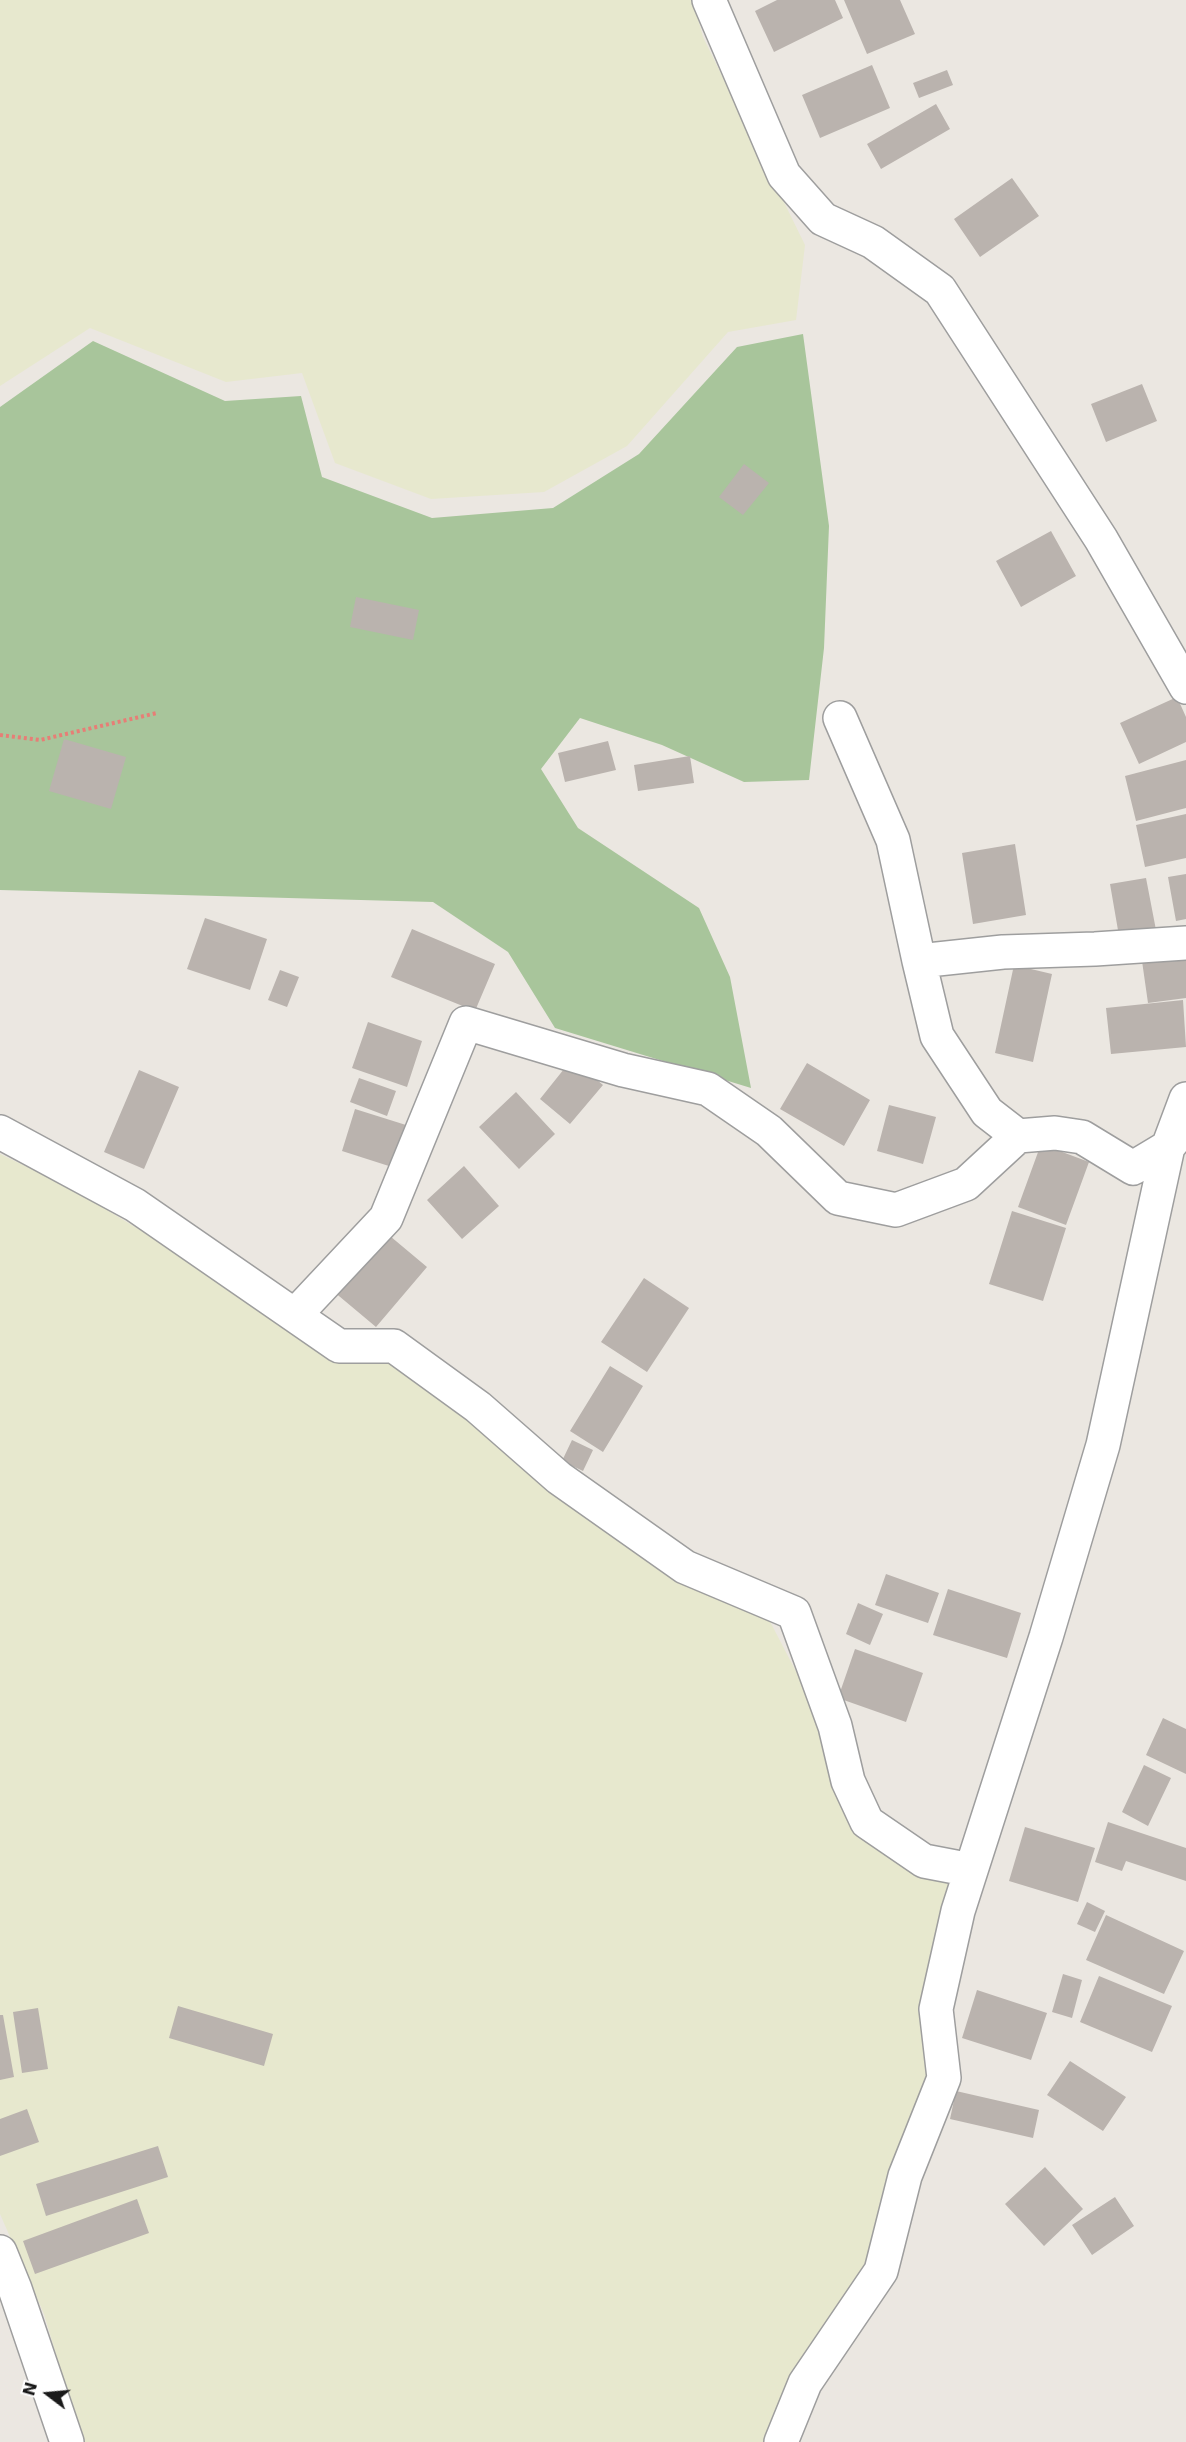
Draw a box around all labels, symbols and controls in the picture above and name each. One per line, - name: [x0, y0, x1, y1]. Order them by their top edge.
- north arrow: [18, 2364, 78, 2424]
- text: N: [19, 2380, 41, 2398]

